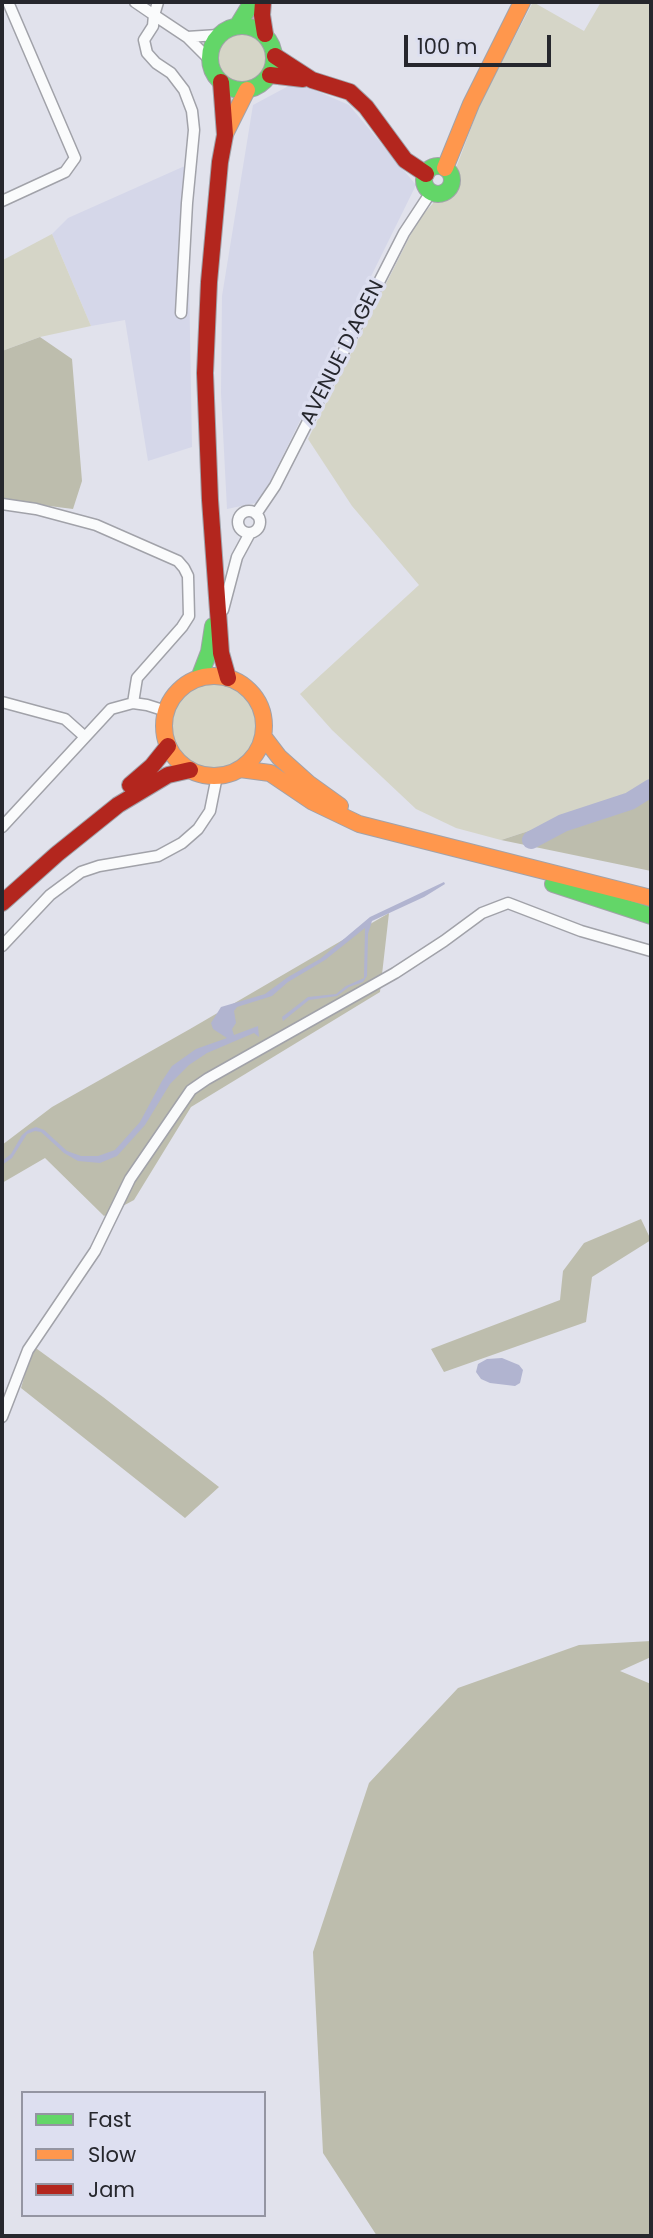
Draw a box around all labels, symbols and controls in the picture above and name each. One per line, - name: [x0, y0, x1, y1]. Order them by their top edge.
- scale bar: [408, 21, 555, 65]
- text: 100 m: [417, 32, 477, 61]
- street label: AVENUE D'AGEN: [296, 277, 390, 429]
- legend: [21, 2091, 266, 2217]
- text: Fast: [88, 2105, 131, 2134]
- text: Slow: [88, 2140, 136, 2169]
- text: Jam: [88, 2175, 135, 2204]

